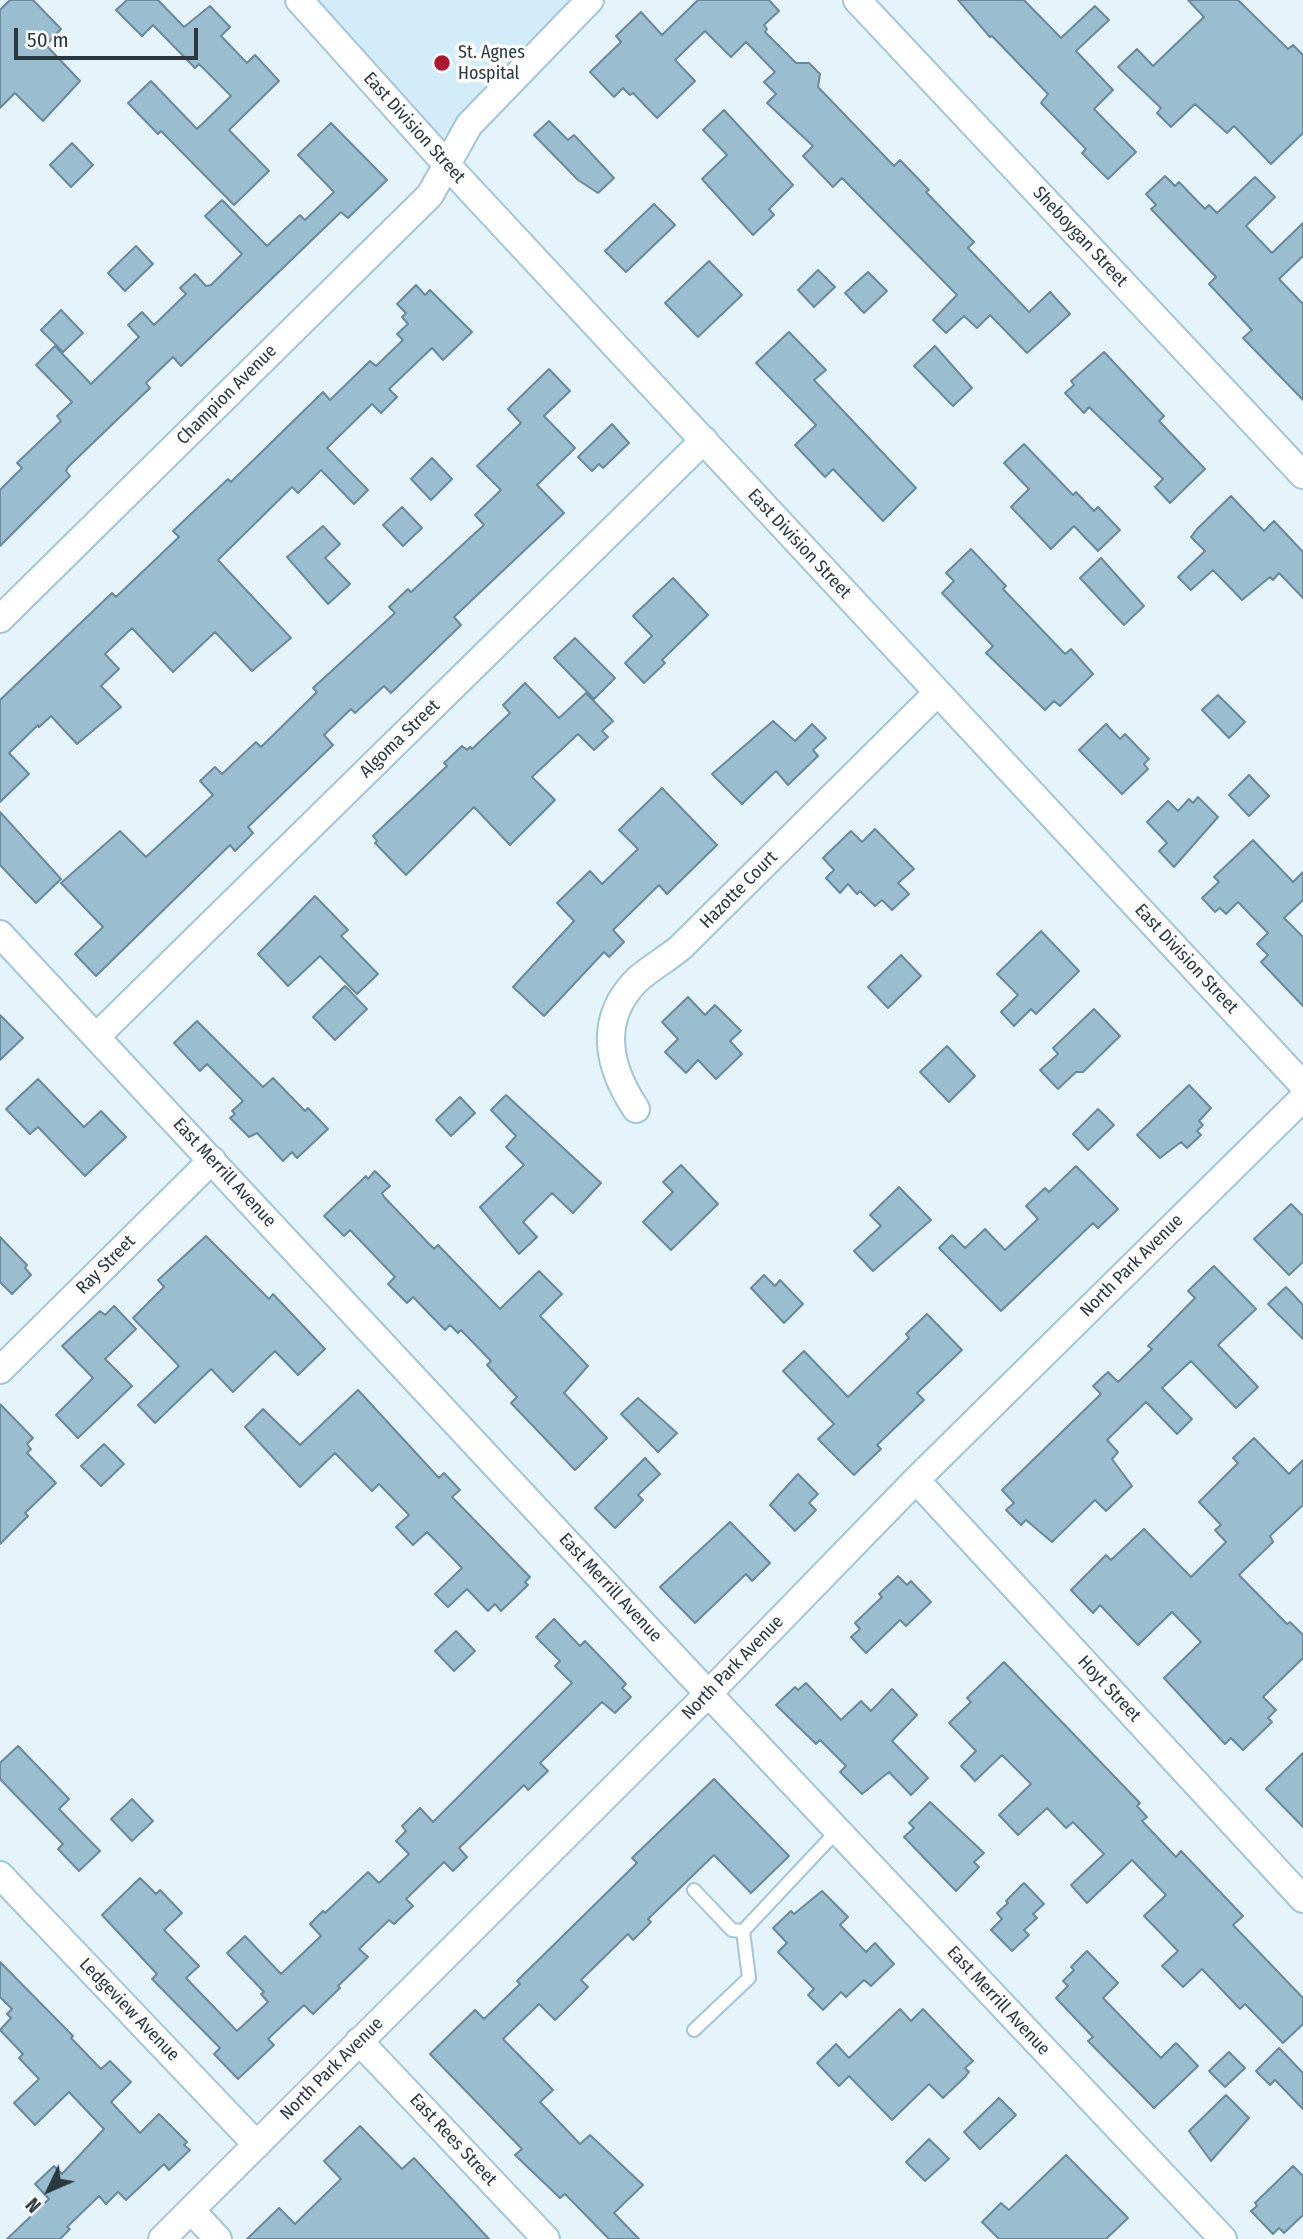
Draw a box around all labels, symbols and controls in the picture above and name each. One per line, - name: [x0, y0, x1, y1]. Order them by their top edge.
- scale bar: [18, 14, 201, 58]
- text: 50 m: [27, 27, 69, 53]
- place label: St. Agnes Hospital: [458, 42, 525, 84]
- marker: St. Agnes Hospital: [432, 53, 452, 73]
- street label: East Division Street: [358, 68, 470, 188]
- street label: Sheboygan Street: [1028, 182, 1132, 292]
- street label: Champion Avenue: [173, 341, 281, 449]
- street label: East Division Street: [743, 485, 855, 603]
- street label: Algoma Street: [355, 695, 445, 783]
- street label: Hazotte Court: [696, 847, 782, 933]
- street label: East Division Street: [1130, 900, 1242, 1018]
- street label: East Merrill Avenue: [168, 1114, 280, 1232]
- street label: North Park Avenue: [1076, 1210, 1188, 1322]
- street label: Ray Street: [72, 1231, 140, 1299]
- street label: East Merrill Avenue: [554, 1529, 666, 1647]
- street label: North Park Avenue: [678, 1611, 788, 1725]
- street label: Hoyt Street: [1073, 1651, 1145, 1727]
- street label: East Merrill Avenue: [942, 1942, 1054, 2060]
- street label: Ledgeview Avenue: [74, 1954, 184, 2066]
- street label: North Park Avenue: [276, 2013, 388, 2125]
- street label: East Rees Street: [405, 2089, 501, 2191]
- north arrow: [14, 2155, 84, 2225]
- text: N: [21, 2193, 46, 2217]

